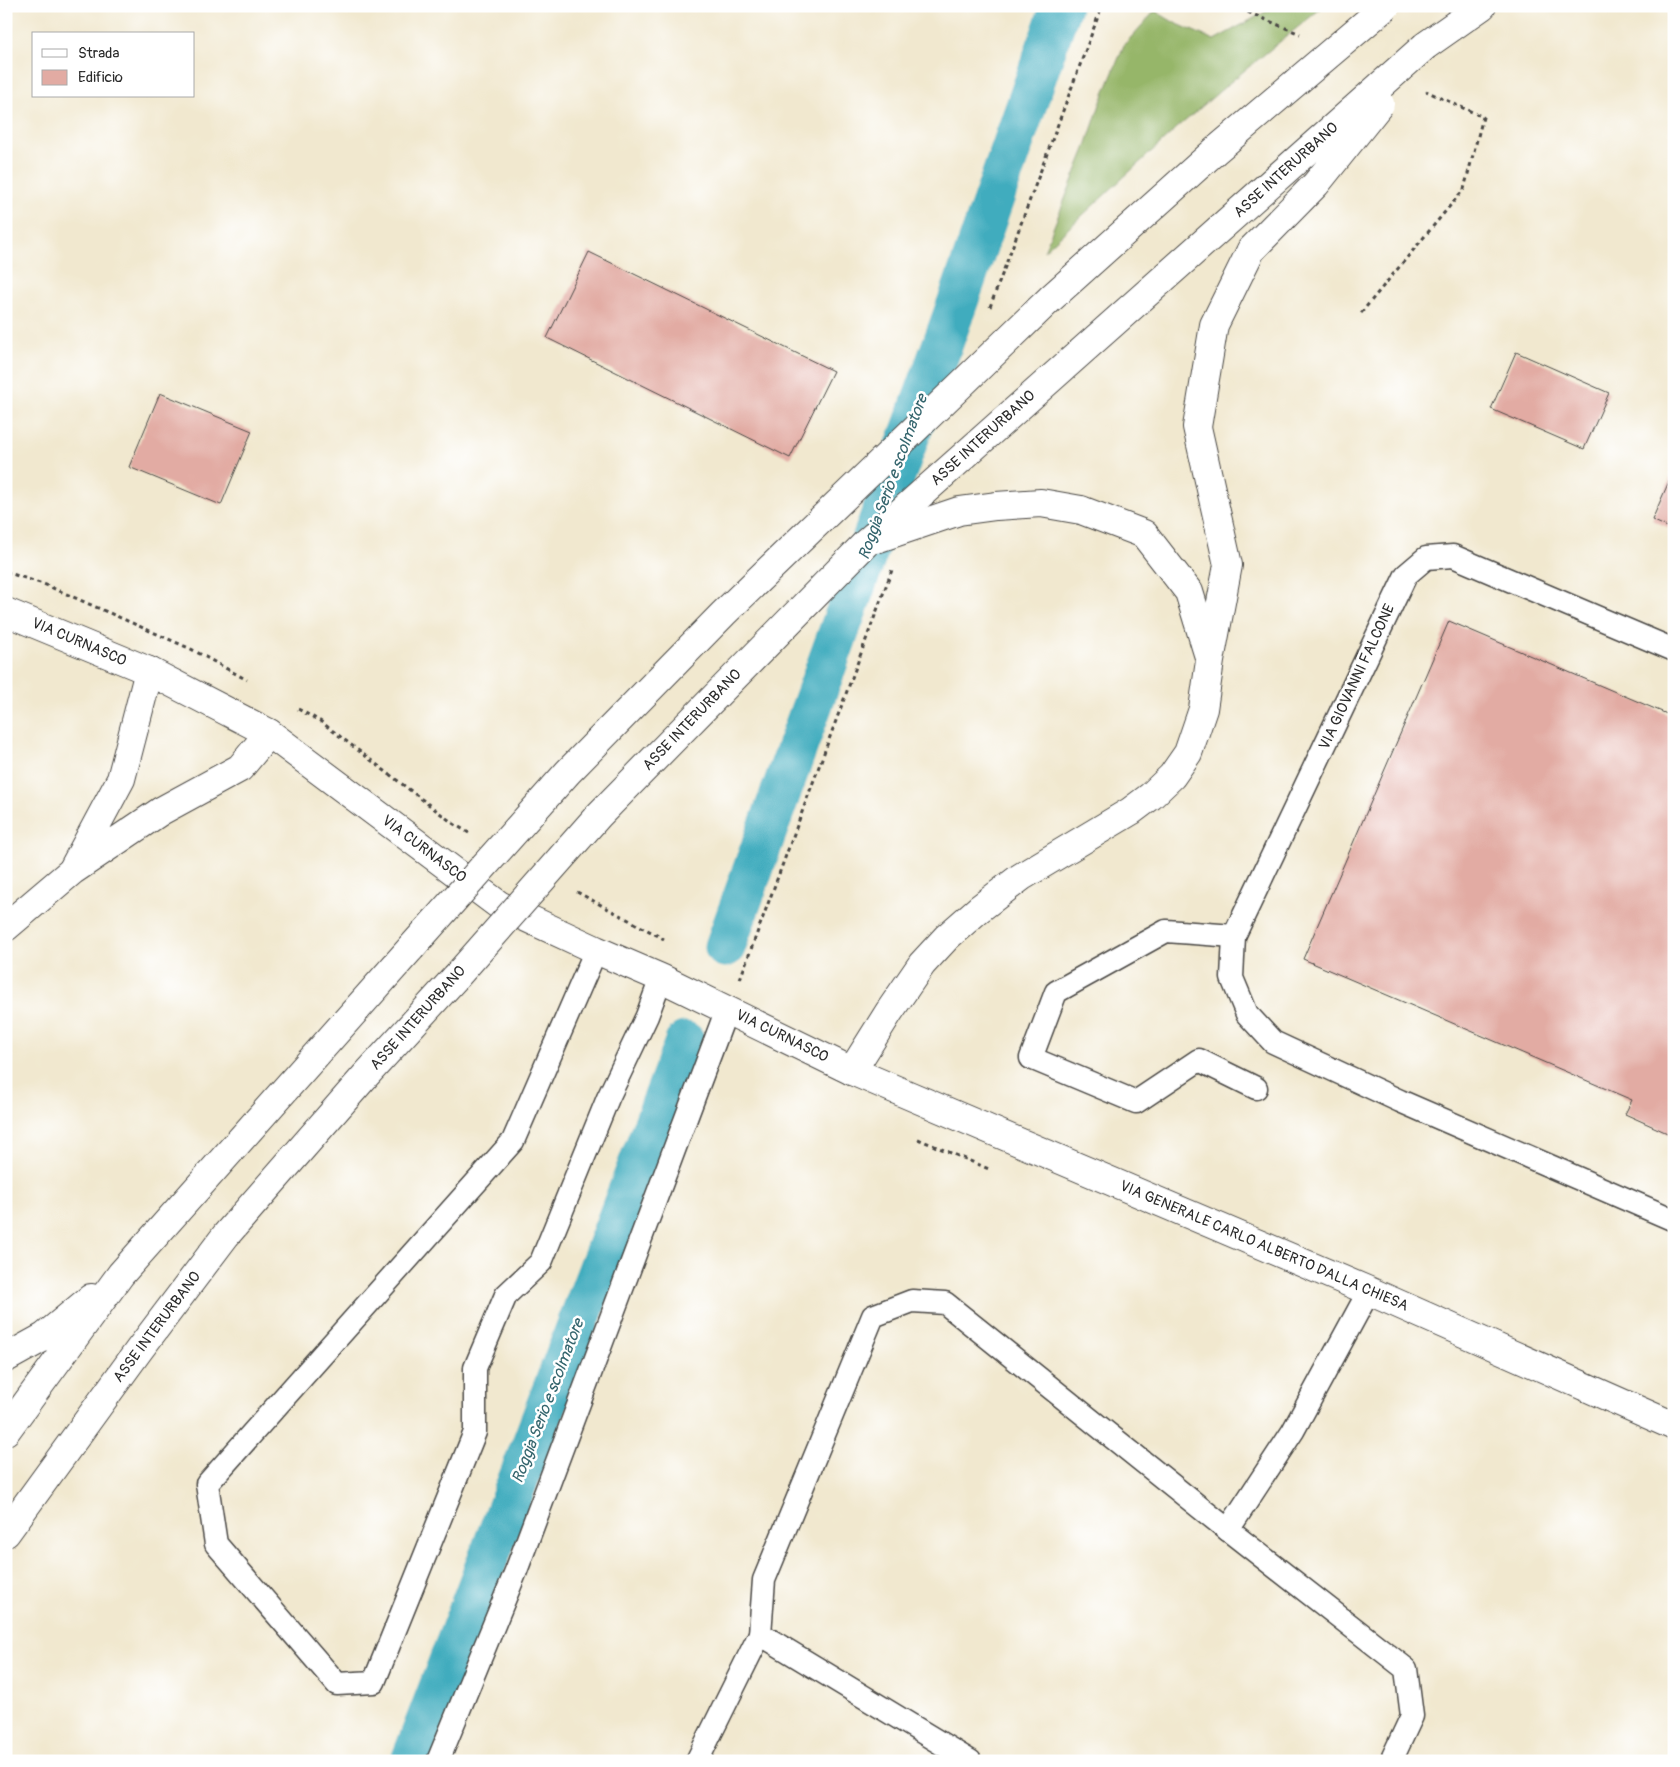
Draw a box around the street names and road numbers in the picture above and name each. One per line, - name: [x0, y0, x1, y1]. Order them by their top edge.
- street label: ASSE INTERURBANO: [1230, 118, 1342, 222]
- street label: ASSE INTERURBANO: [927, 386, 1039, 490]
- street label: VIA GIOVANNI FALCONE: [1315, 601, 1399, 753]
- street label: VIA CURNASCO: [29, 614, 129, 670]
- street label: ASSE INTERURBANO: [639, 665, 745, 775]
- street label: VIA CURNASCO: [378, 811, 470, 887]
- street label: ASSE INTERURBANO: [366, 962, 470, 1074]
- street label: VIA CURNASCO: [732, 1005, 832, 1067]
- street label: VIA GENERALE CARLO ALBERTO DALLA CHIESA: [1117, 1176, 1411, 1316]
- street label: ASSE INTERURBANO: [109, 1268, 205, 1386]

